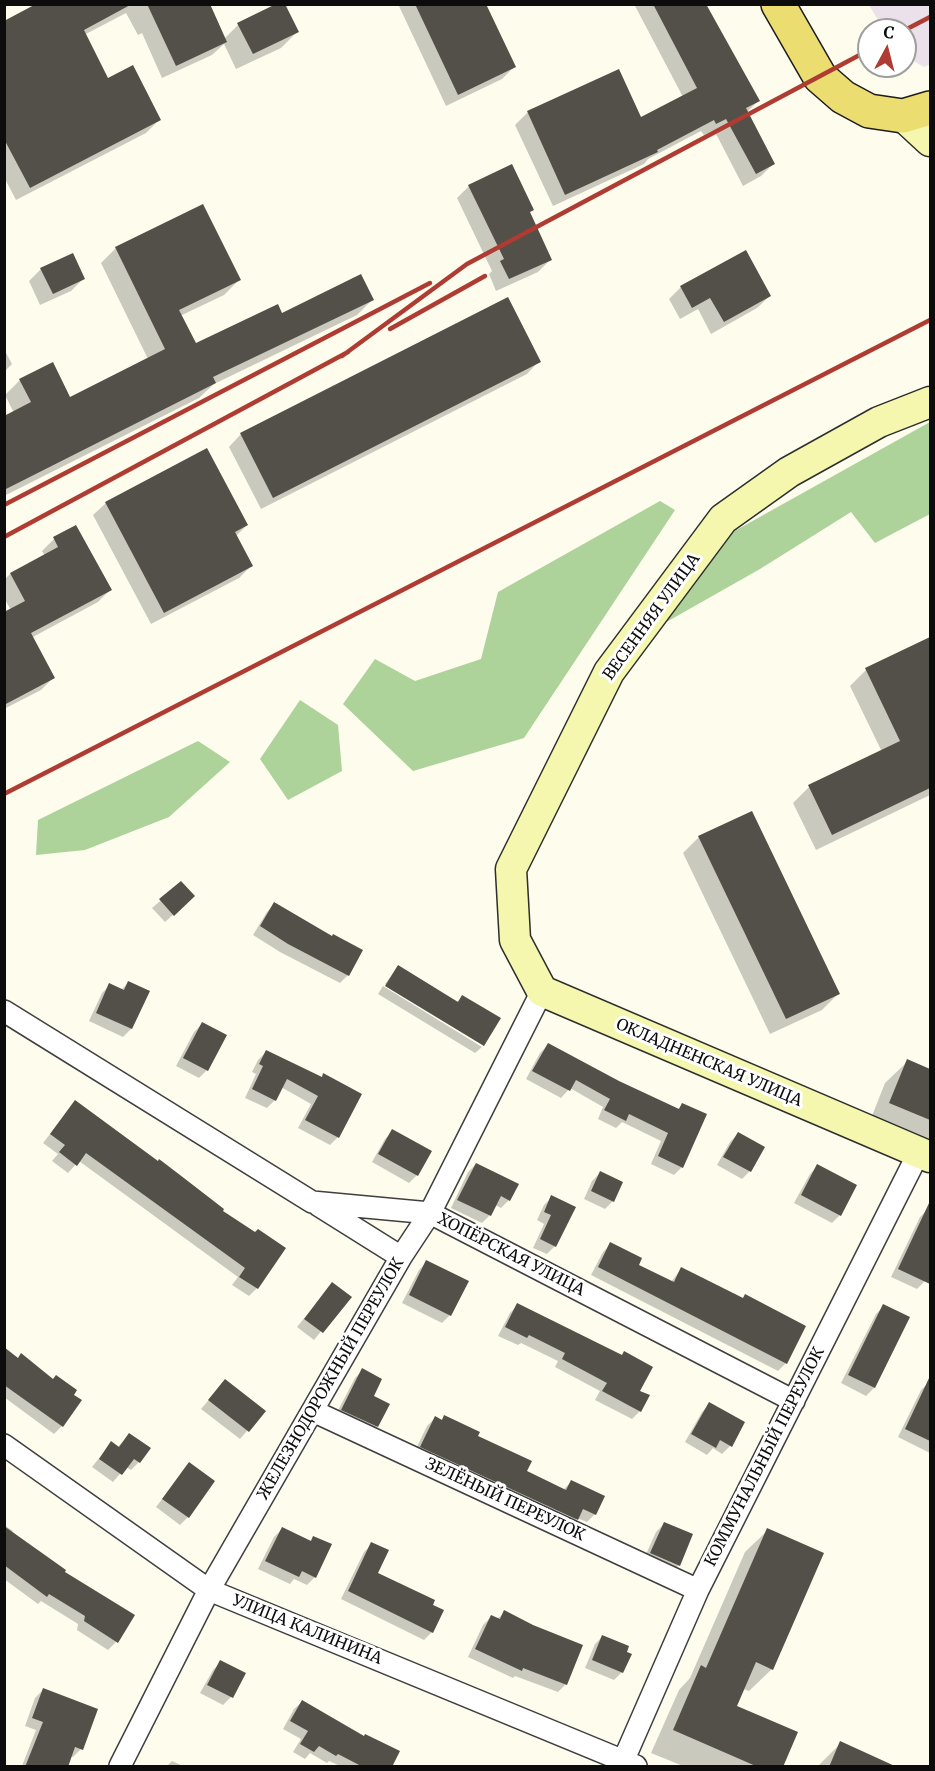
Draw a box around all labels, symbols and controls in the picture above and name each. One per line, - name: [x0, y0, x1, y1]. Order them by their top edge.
- north arrow: [857, 18, 917, 78]
- text: С: [882, 22, 895, 43]
- street label: ВЕСЕННЯЯ УЛИЦА: [600, 550, 704, 684]
- street label: ОКЛАДНЕНСКАЯ УЛИЦА: [613, 1015, 805, 1111]
- street label: ХОПЁРСКАЯ УЛИЦА: [434, 1210, 588, 1300]
- street label: ЖЕЛЕЗНОДОРОЖНЫЙ ПЕРЕУЛОК: [254, 1255, 408, 1503]
- street label: КОММУНАЛЬНЫЙ ПЕРЕУЛОК: [701, 1344, 829, 1570]
- street label: ЗЕЛЁНЫЙ ПЕРЕУЛОК: [422, 1455, 588, 1545]
- street label: УЛИЦА КАЛИНИНА: [229, 1591, 385, 1669]

